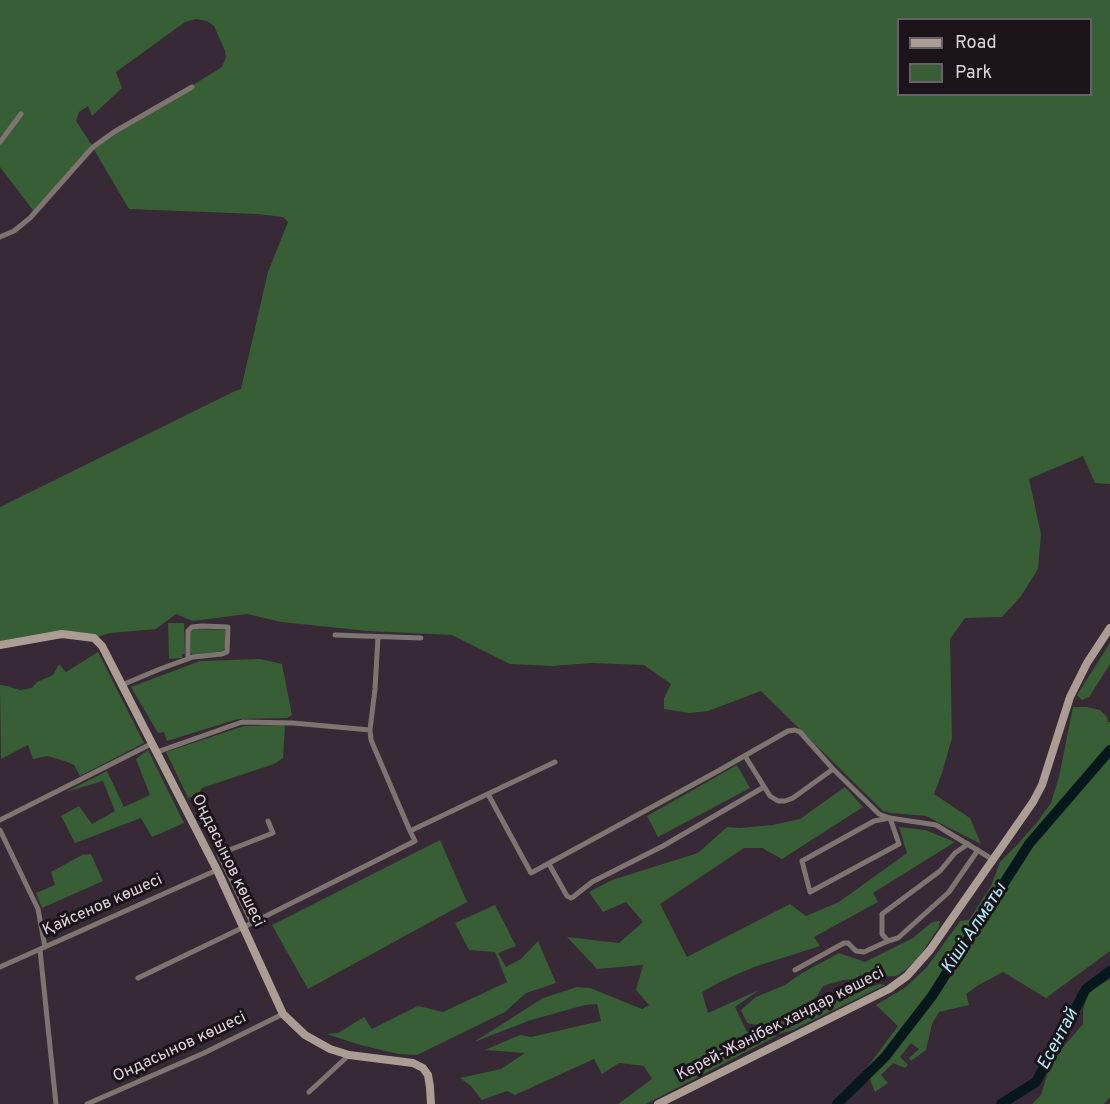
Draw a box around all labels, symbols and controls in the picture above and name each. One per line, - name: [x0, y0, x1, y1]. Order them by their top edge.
- legend: [897, 18, 1092, 96]
- text: Road: [955, 32, 997, 55]
- text: Park: [955, 62, 992, 85]
- street label: Оңдасынов көшесі: [187, 791, 267, 931]
- street label: Қайсенов көшесі: [40, 871, 166, 941]
- water label: Кіші Алматы: [938, 880, 1012, 978]
- street label: Керей-Жәнібек хандар көшесі: [674, 964, 888, 1086]
- water label: Есентай: [1034, 1006, 1084, 1074]
- street label: Ондасынов көшесі: [110, 1009, 250, 1087]

